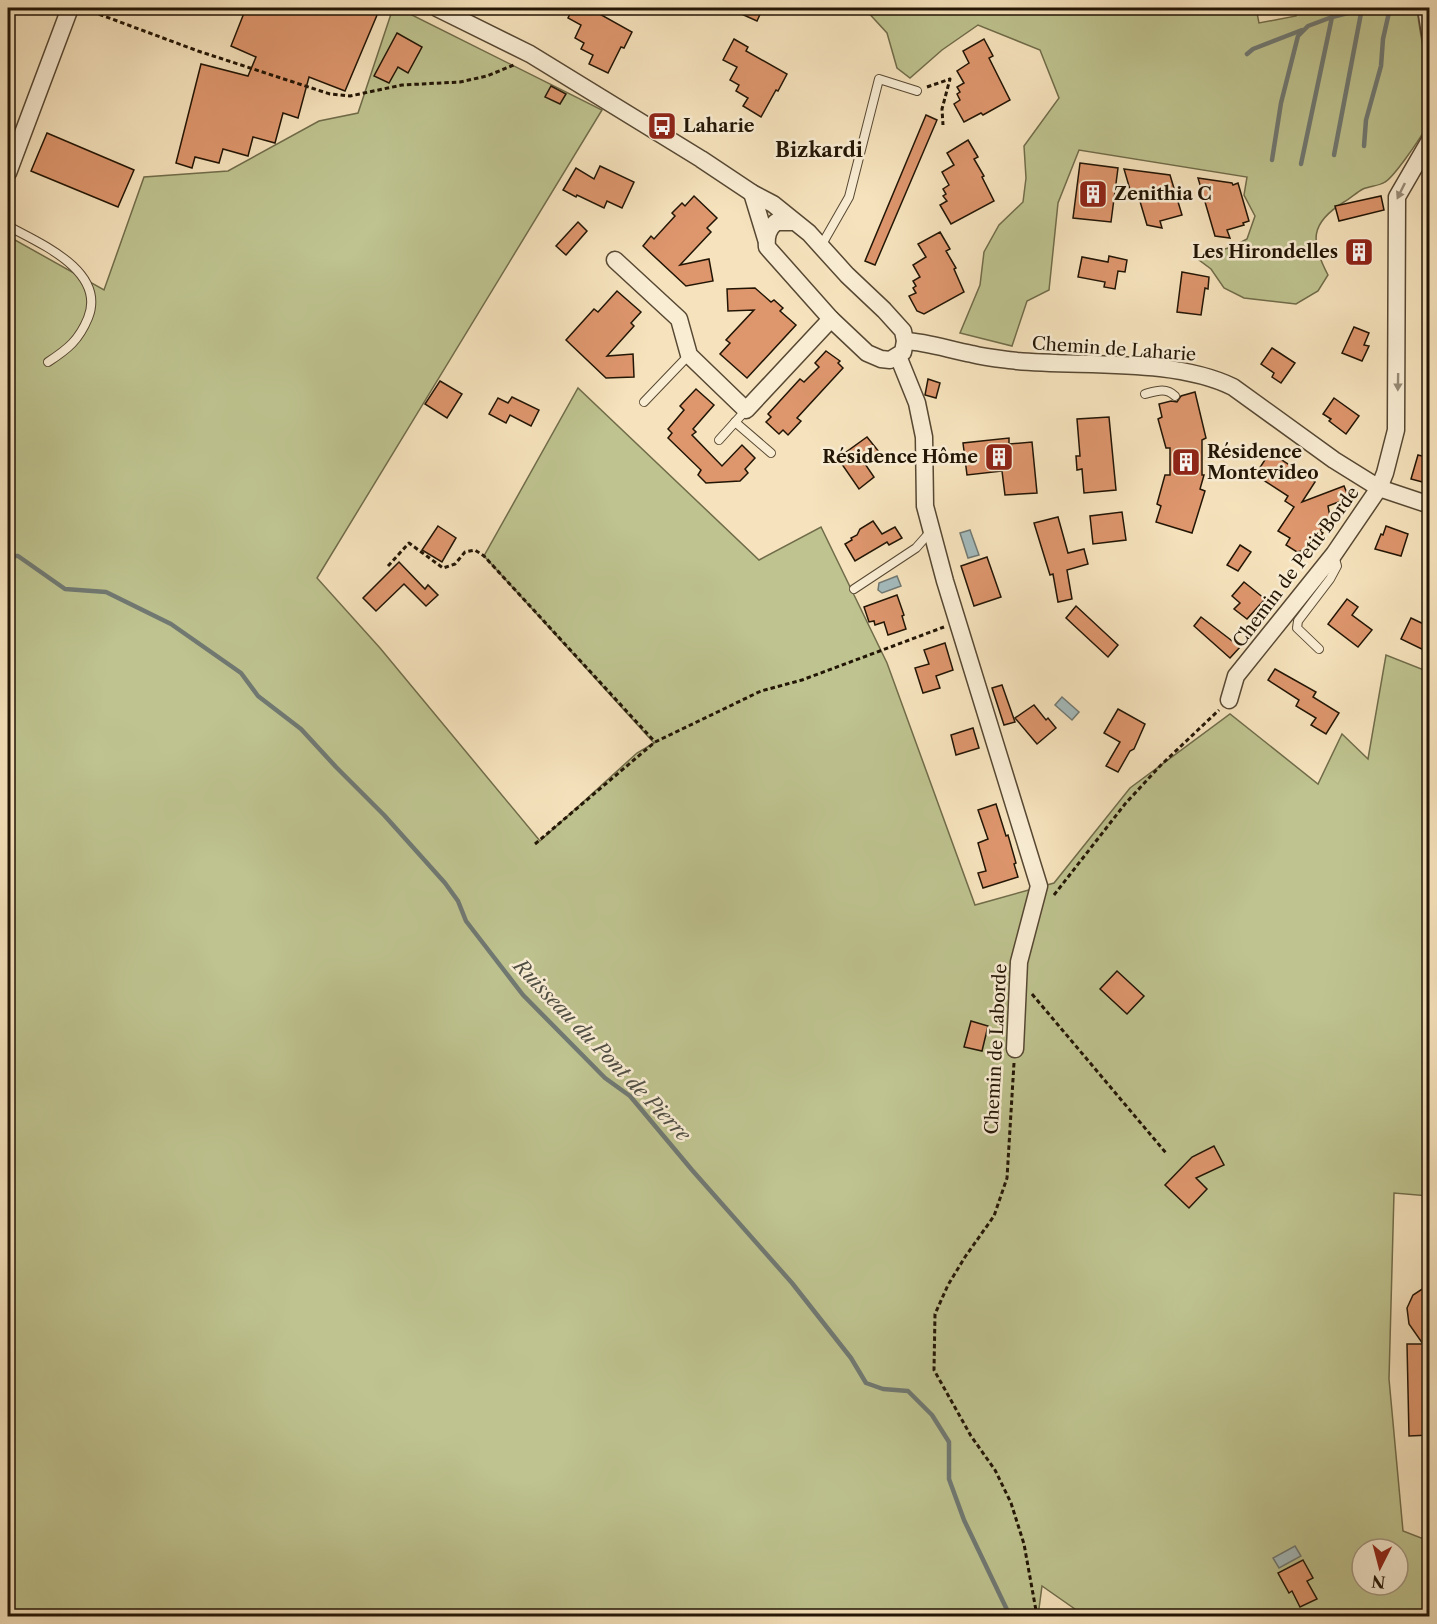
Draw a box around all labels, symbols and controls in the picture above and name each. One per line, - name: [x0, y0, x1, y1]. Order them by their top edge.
- bus stop icon: Laharie: [646, 110, 678, 142]
- place label: Laharie: [683, 115, 755, 137]
- district label: Bizkardi: [775, 138, 863, 162]
- building icon: Zenithia C: [1077, 178, 1109, 210]
- one-way arrow: [1396, 182, 1406, 200]
- place label: Zenithia C: [1114, 183, 1212, 205]
- building icon: Les Hirondelles: [1343, 236, 1375, 268]
- place label: Les Hirondelles: [1192, 241, 1338, 263]
- street label: Chemin de Laharie: [1031, 332, 1197, 366]
- one-way arrow: [1393, 373, 1402, 392]
- building icon: Résidence Hôme: [983, 441, 1015, 473]
- place label: Résidence Montevideo: [1207, 441, 1319, 484]
- place label: Résidence Hôme: [822, 446, 978, 468]
- building icon: Résidence Montevideo: [1170, 446, 1202, 478]
- street label: Chemin de Petit Borde: [1228, 482, 1364, 652]
- water label: Ruisseau du Pont de Pierre: [507, 952, 696, 1147]
- street label: Chemin de Laborde: [981, 963, 1011, 1135]
- north arrow: [1350, 1537, 1410, 1597]
- text: N: [1370, 1571, 1386, 1593]

